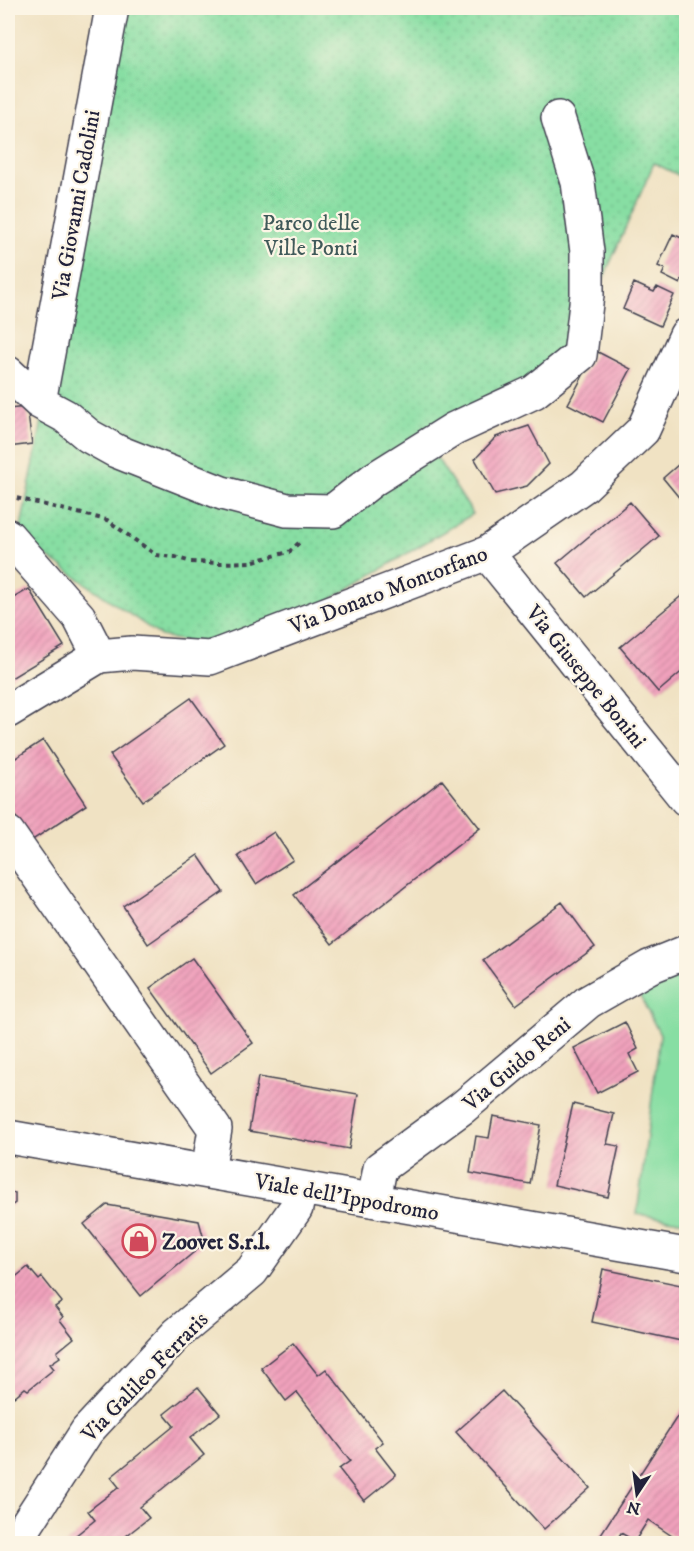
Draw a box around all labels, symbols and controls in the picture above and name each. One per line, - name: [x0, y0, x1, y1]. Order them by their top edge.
- street label: Via Giovanni Cadolini: [46, 108, 107, 303]
- park label: Parco delle Ville Ponti: [262, 210, 360, 262]
- street label: Via Donato Montorfano: [285, 540, 491, 641]
- street label: Via Giuseppe Bonini: [519, 599, 652, 754]
- street label: Via Guido Reni: [457, 1011, 576, 1118]
- street label: Viale dell'Ippodromo: [251, 1168, 441, 1227]
- shop icon: Zoovet S.r.l.: [121, 1223, 157, 1259]
- place label: Zoovet S.r.l.: [162, 1229, 270, 1256]
- street label: Via Galileo Ferraris: [75, 1306, 214, 1448]
- north arrow: [607, 1464, 667, 1524]
- text: N: [625, 1496, 643, 1519]

